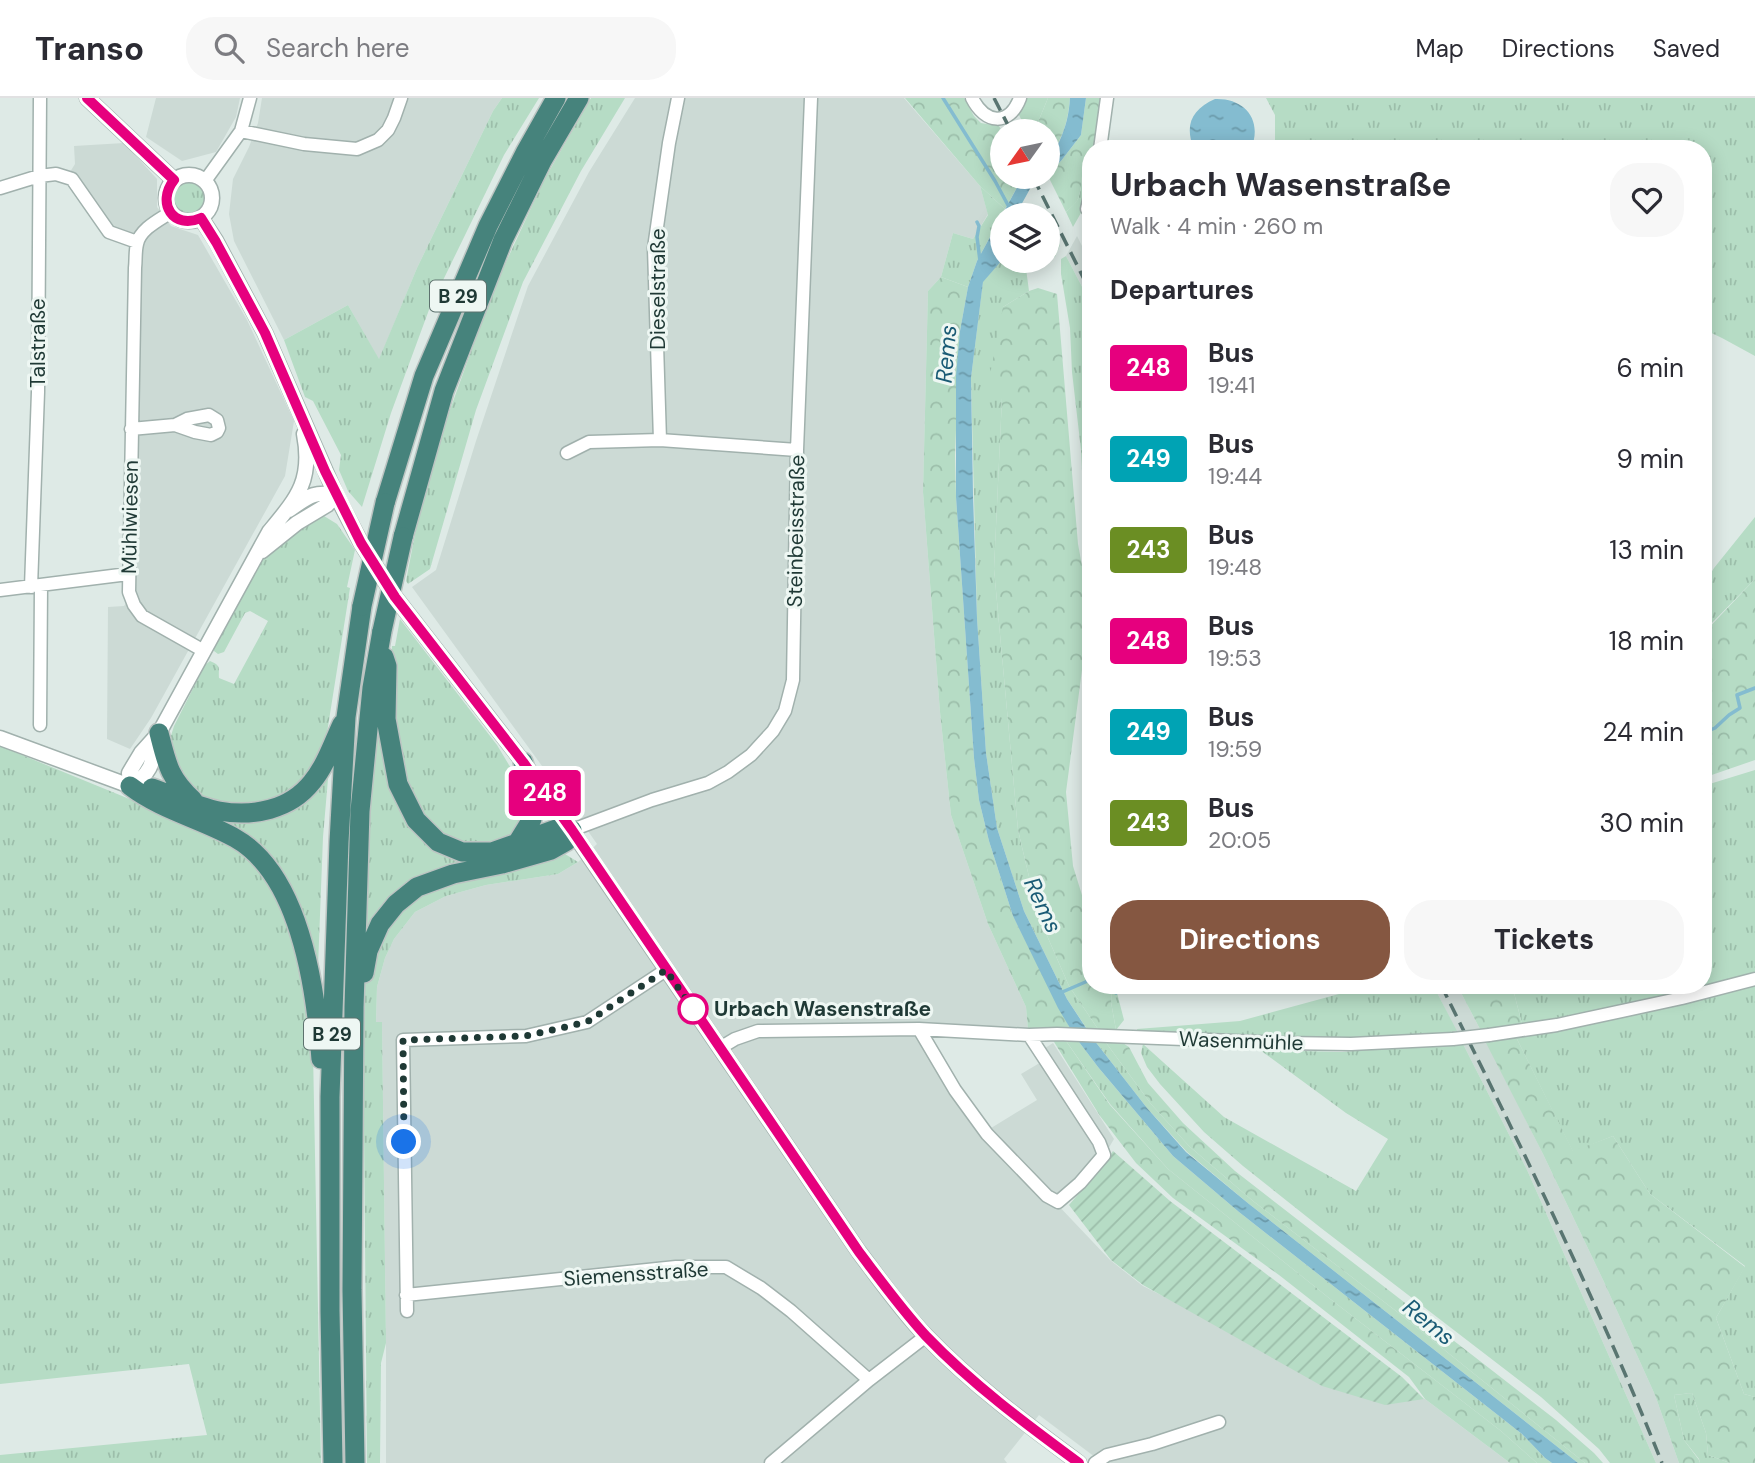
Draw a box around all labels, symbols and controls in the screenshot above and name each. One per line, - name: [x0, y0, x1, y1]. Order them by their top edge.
- search box: [186, 17, 676, 80]
- text: Transo: [35, 27, 144, 70]
- icon: search: [210, 29, 248, 67]
- text: Search here: [266, 31, 410, 65]
- text: Map: [1416, 33, 1464, 64]
- text: Directions: [1502, 33, 1615, 64]
- text: Saved: [1653, 33, 1720, 64]
- north arrow: [990, 119, 1060, 189]
- map controls: [990, 119, 1060, 273]
- text: Urbach Wasenstraße: [1110, 163, 1451, 206]
- button: heart: [1610, 163, 1684, 237]
- button: layers: [990, 203, 1060, 273]
- text: Walk · 4 min · 260 m: [1110, 211, 1323, 241]
- street label: Dieselstraße: [644, 228, 672, 350]
- text: Departures: [1110, 273, 1254, 307]
- road number: B 29: [430, 280, 486, 312]
- street label: Talstraße: [24, 298, 52, 388]
- water label: Rems: [929, 324, 963, 384]
- text: Bus: [1208, 336, 1254, 370]
- text: 6 min: [1616, 351, 1684, 385]
- text: 248: [1126, 352, 1171, 383]
- text: 19:41: [1208, 370, 1255, 400]
- text: Bus: [1208, 427, 1254, 461]
- text: 9 min: [1616, 442, 1684, 476]
- text: 249: [1126, 443, 1171, 474]
- street label: Steinbeisstraße: [781, 454, 811, 608]
- street label: Mühlwiesen: [115, 460, 145, 574]
- text: 19:44: [1208, 461, 1262, 491]
- text: Bus: [1208, 518, 1254, 552]
- text: 13 min: [1609, 533, 1684, 567]
- text: 243: [1127, 534, 1170, 565]
- text: 19:48: [1208, 552, 1262, 582]
- text: Bus: [1208, 609, 1254, 643]
- text: 18 min: [1609, 624, 1684, 658]
- text: 248: [1126, 625, 1171, 656]
- text: 19:53: [1208, 643, 1262, 673]
- text: Bus: [1208, 700, 1254, 734]
- text: 24 min: [1602, 715, 1684, 749]
- text: 249: [1126, 716, 1171, 747]
- text: 19:59: [1208, 734, 1262, 764]
- line badge: 248: [505, 770, 585, 816]
- text: 248: [523, 777, 567, 808]
- text: Bus: [1208, 791, 1254, 825]
- text: 30 min: [1600, 806, 1684, 840]
- text: 243: [1127, 807, 1170, 838]
- text: 20:05: [1208, 825, 1271, 855]
- water label: Rems: [1017, 872, 1069, 938]
- button: Directions: [1110, 900, 1390, 980]
- button: Tickets: [1404, 900, 1684, 980]
- marker: Urbach Wasenstraße: [678, 994, 708, 1024]
- place label: Urbach Wasenstraße: [714, 995, 931, 1023]
- road number: B 29: [304, 1018, 360, 1050]
- street label: Wasenmühle: [1178, 1025, 1304, 1057]
- your location: [386, 1124, 421, 1159]
- street label: Siemensstraße: [562, 1255, 710, 1293]
- water label: Rems: [1397, 1292, 1461, 1352]

